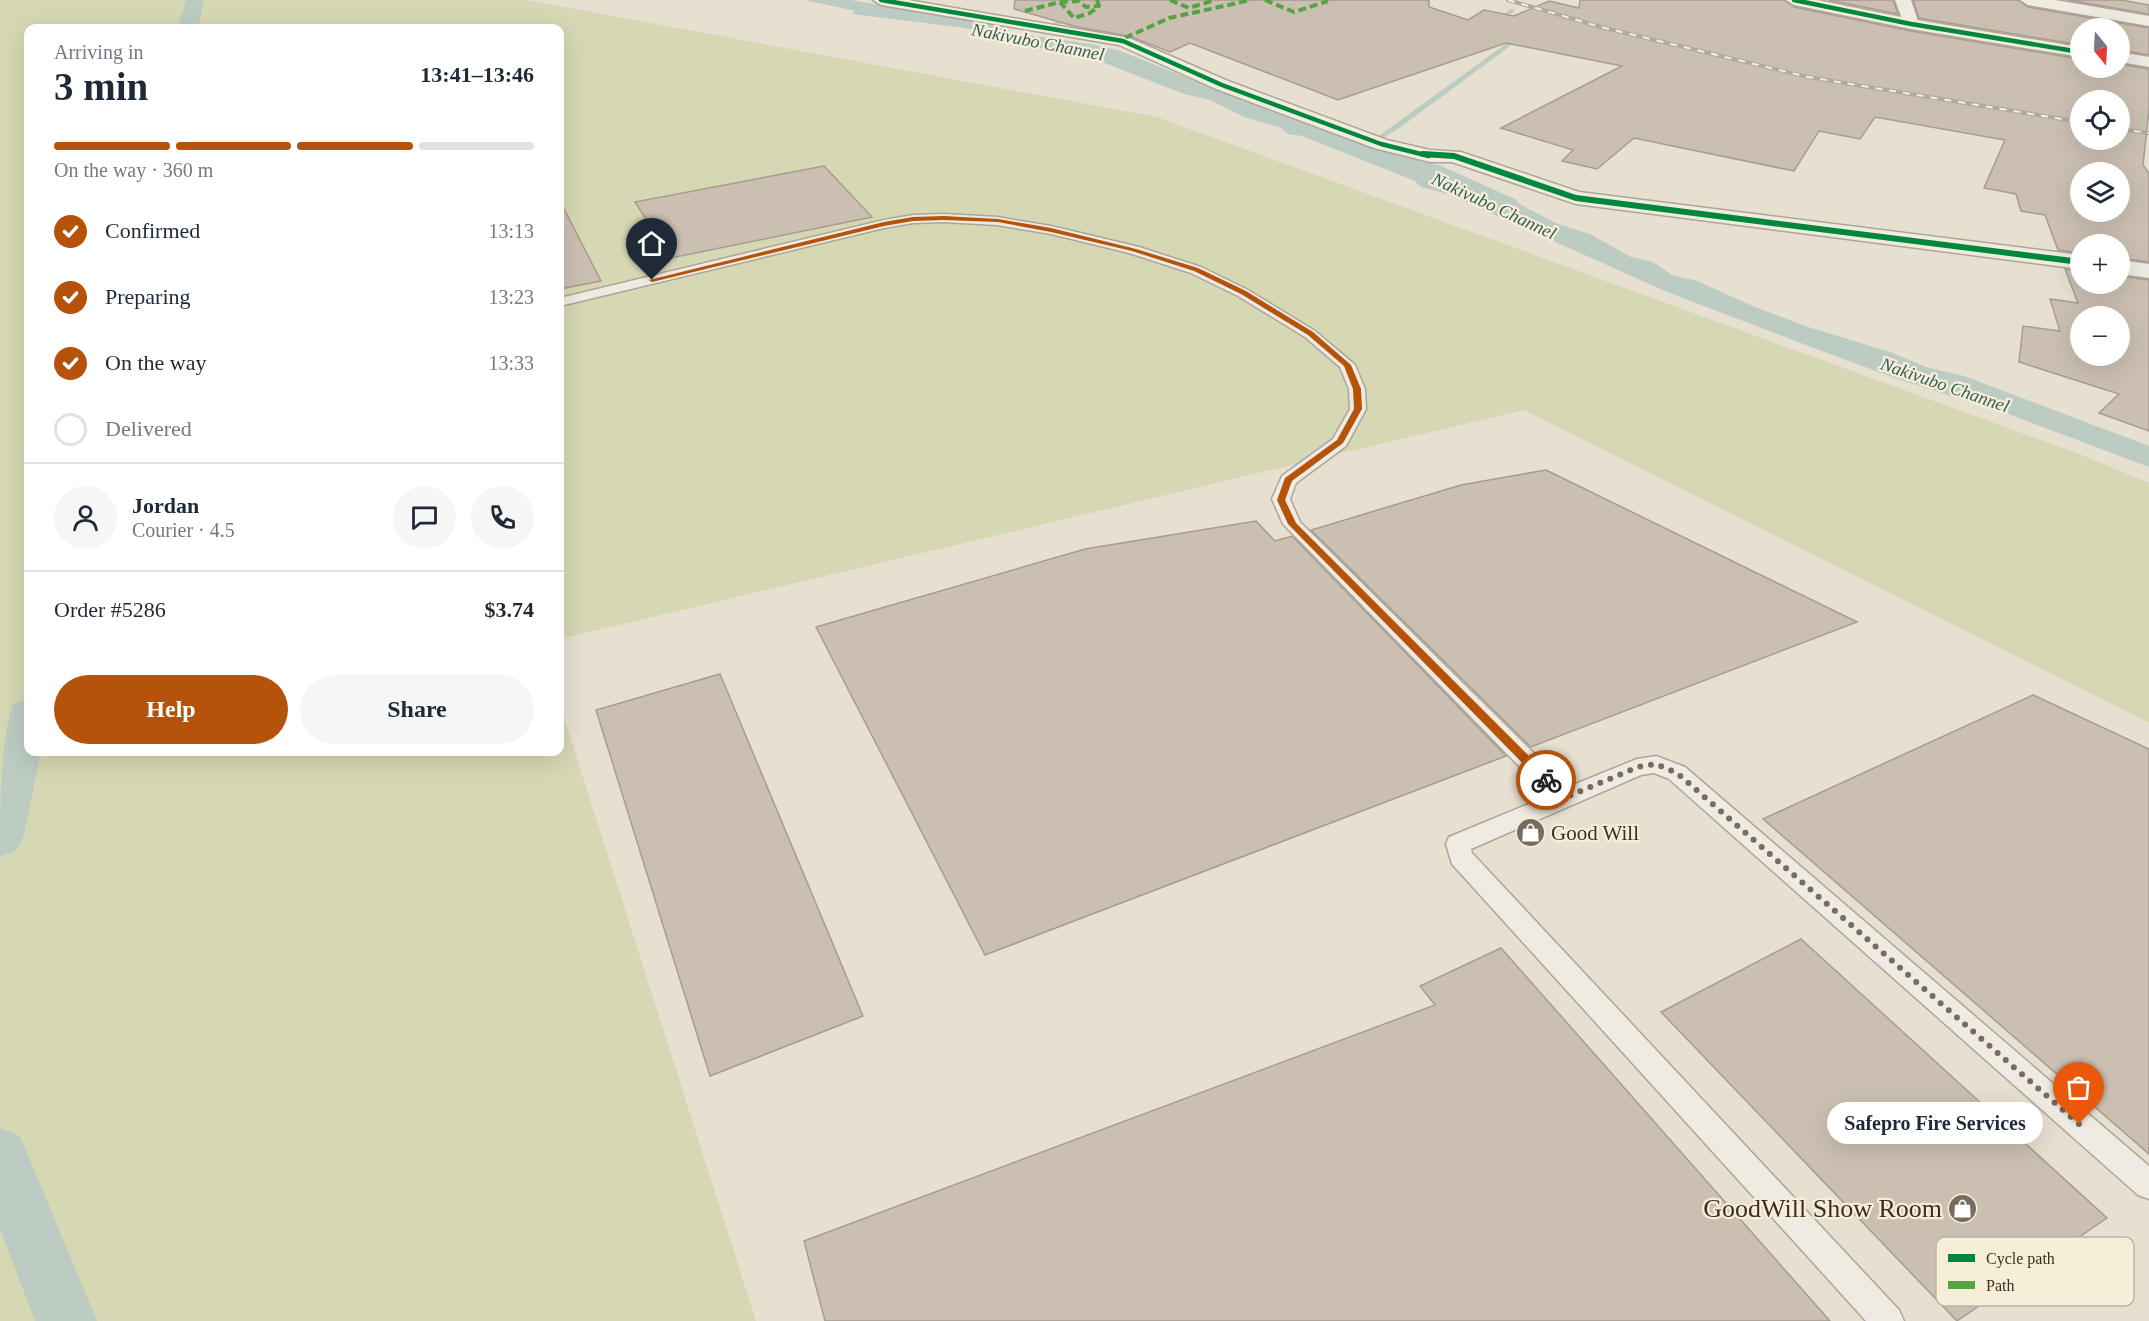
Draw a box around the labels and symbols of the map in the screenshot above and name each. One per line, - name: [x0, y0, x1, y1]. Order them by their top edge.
- north arrow: [2070, 18, 2130, 78]
- water label: Nakivubo Channel: [969, 19, 1106, 65]
- water label: Nakivubo Channel: [1428, 168, 1559, 243]
- pin: [626, 218, 677, 280]
- water label: Nakivubo Channel: [1877, 353, 2012, 416]
- courier: [1516, 750, 1576, 810]
- shop icon: Good Will: [1514, 817, 1546, 849]
- place label: Good Will: [1551, 821, 1639, 845]
- pin: [2053, 1062, 2104, 1124]
- callout: Safepro Fire Services: [1827, 1103, 2043, 1145]
- shop icon: GoodWill Show Room: [1947, 1192, 1979, 1224]
- place label: GoodWill Show Room: [1703, 1194, 1942, 1223]
- legend: [1936, 1237, 2134, 1306]
- text: Cycle path: [1986, 1250, 2055, 1268]
- text: Path: [1986, 1277, 2014, 1294]

